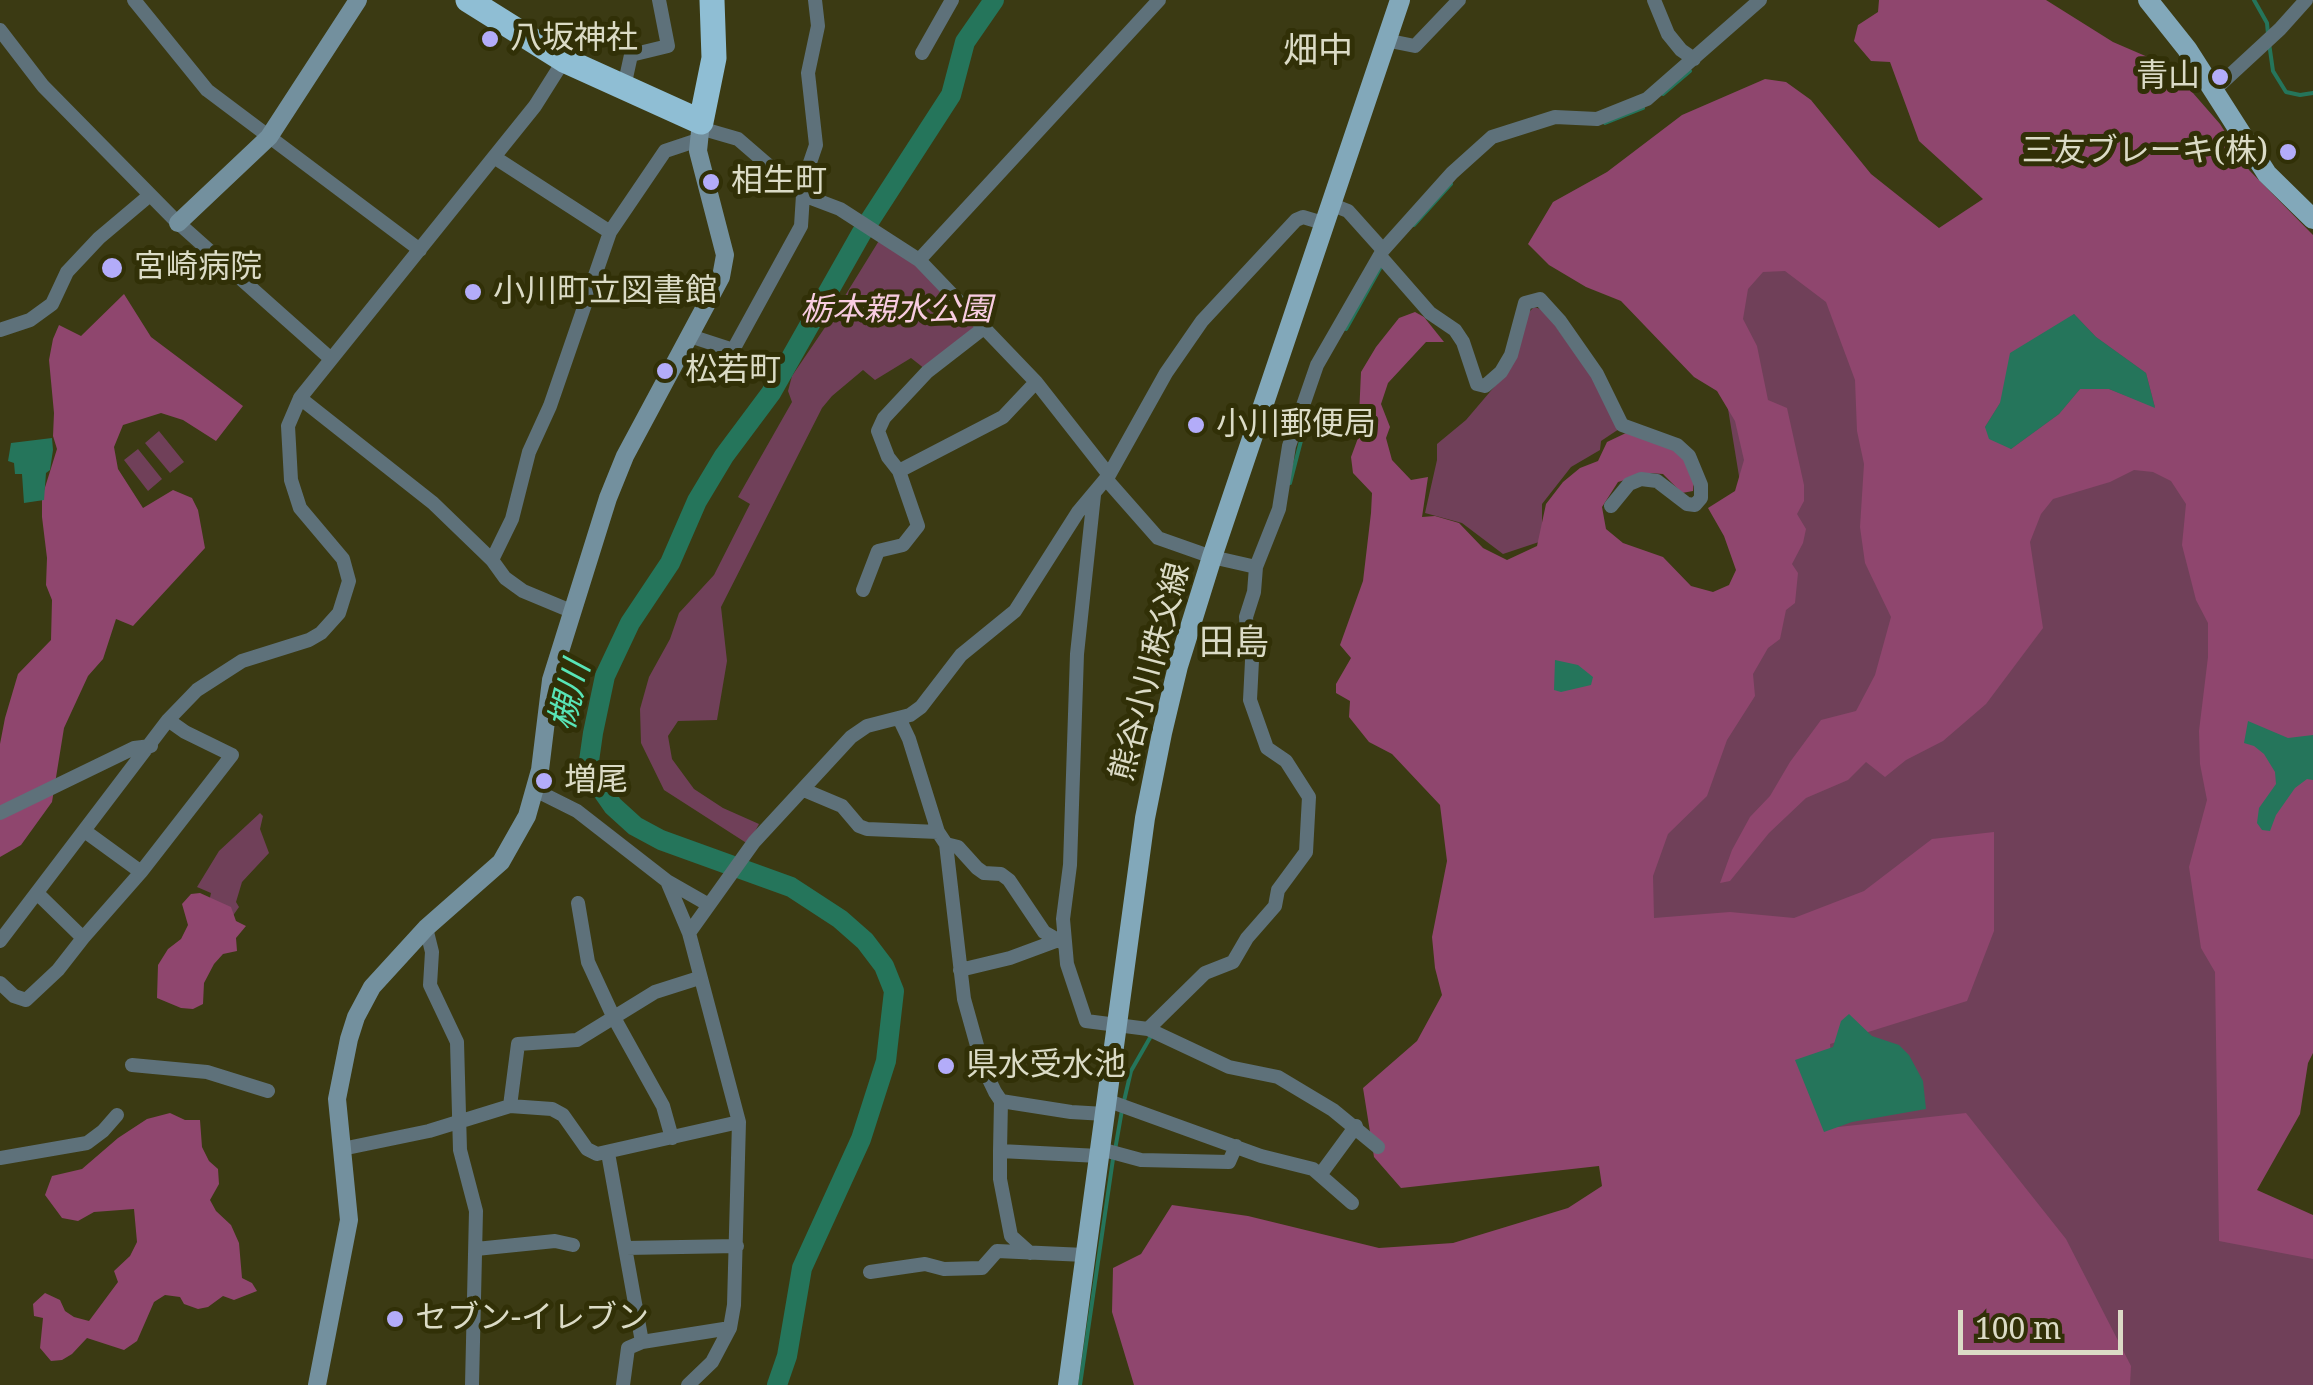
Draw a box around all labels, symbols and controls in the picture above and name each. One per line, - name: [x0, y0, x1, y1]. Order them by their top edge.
- place label: 八坂神社: [510, 20, 638, 58]
- marker: 八坂神社: [479, 28, 501, 50]
- district label: 畑中: [1283, 31, 1353, 73]
- place label: 青山: [2136, 58, 2200, 96]
- marker: 青山: [2209, 66, 2231, 88]
- place label: 三友ブレーキ(株): [2022, 133, 2268, 171]
- marker: 三友ブレーキ(株): [2277, 141, 2299, 163]
- place label: 相生町: [731, 163, 827, 201]
- marker: 相生町: [700, 171, 722, 193]
- place label: 宮崎病院: [134, 249, 262, 287]
- marker: 宮崎病院: [99, 255, 125, 281]
- place label: 小川町立図書館: [493, 273, 717, 311]
- marker: 小川町立図書館: [462, 281, 484, 303]
- park label: 栃本親水公園: [800, 292, 992, 330]
- place label: 松若町: [685, 352, 781, 390]
- marker: 松若町: [654, 360, 676, 382]
- place label: 小川郵便局: [1216, 406, 1376, 444]
- marker: 小川郵便局: [1185, 414, 1207, 436]
- street label: 熊谷小川秩父線: [1103, 559, 1199, 785]
- district label: 田島: [1199, 623, 1269, 665]
- water label: 槻川: [542, 657, 600, 735]
- place label: 増尾: [564, 762, 628, 800]
- marker: 増尾: [533, 770, 555, 792]
- place label: 県水受水池: [966, 1047, 1126, 1085]
- marker: 県水受水池: [935, 1055, 957, 1077]
- scale bar: [1963, 1290, 2128, 1352]
- place label: セブン-イレブン: [415, 1300, 649, 1338]
- text: 100 m: [1975, 1307, 2061, 1348]
- marker: セブン-イレブン: [384, 1308, 406, 1330]

